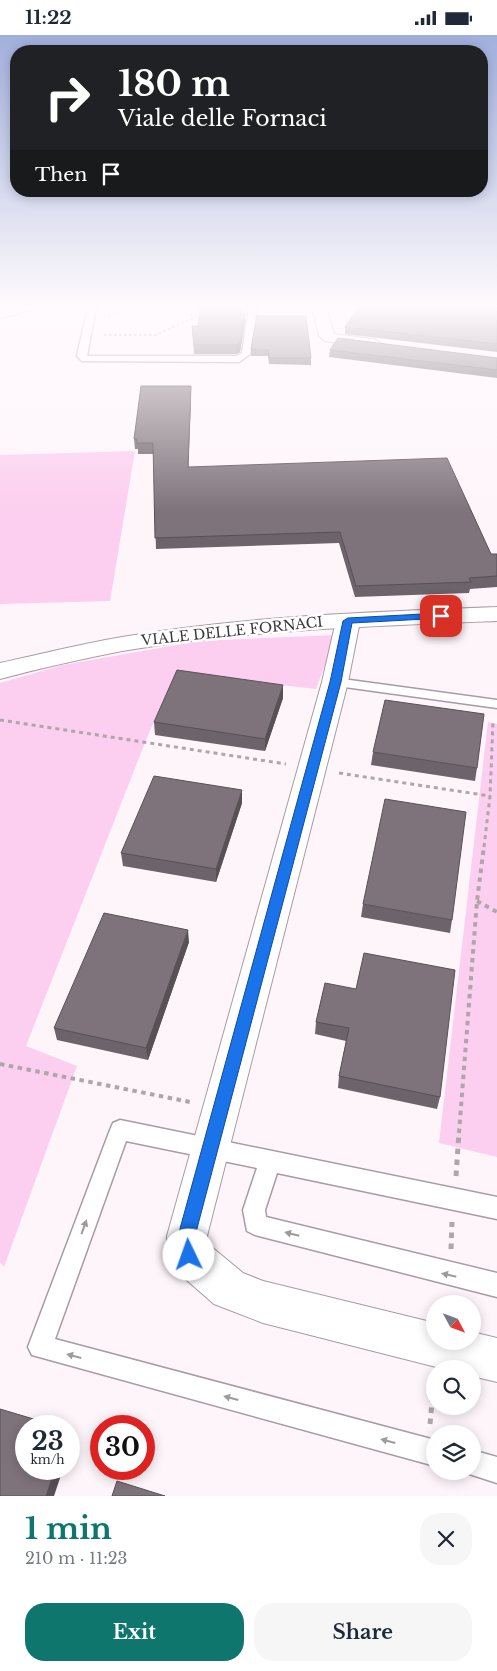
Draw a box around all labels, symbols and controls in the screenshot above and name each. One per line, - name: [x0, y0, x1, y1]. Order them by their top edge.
- text: 11:22: [25, 6, 72, 29]
- text: 180 m: [118, 62, 230, 105]
- icon: right: [35, 65, 100, 130]
- text: Viale delle Fornaci: [118, 105, 327, 132]
- icon: arrive: [97, 160, 125, 188]
- text: Then: [35, 163, 87, 186]
- pin: [420, 595, 462, 637]
- icon: arrive: [427, 602, 455, 630]
- street label: VIALE DELLE FORNACI: [139, 612, 324, 650]
- one-way arrow: [81, 1220, 88, 1235]
- position arrow: [162, 1228, 214, 1280]
- one-way arrow: [284, 1230, 299, 1238]
- one-way arrow: [442, 1271, 457, 1279]
- north arrow: [426, 1295, 481, 1350]
- map controls: [426, 1295, 481, 1480]
- one-way arrow: [67, 1352, 82, 1360]
- button: search: [426, 1360, 481, 1415]
- one-way arrow: [223, 1394, 238, 1402]
- speed limit sign: 30: [90, 1415, 155, 1480]
- button: layers: [426, 1425, 481, 1480]
- text: 23: [31, 1426, 64, 1457]
- one-way arrow: [380, 1436, 395, 1444]
- text: km/h: [30, 1452, 65, 1467]
- text: 1 min: [25, 1510, 112, 1547]
- button: close: [420, 1513, 472, 1565]
- text: 210 m · 11:23: [25, 1548, 127, 1568]
- button: Exit: [25, 1603, 244, 1661]
- button: Share: [254, 1603, 472, 1661]

